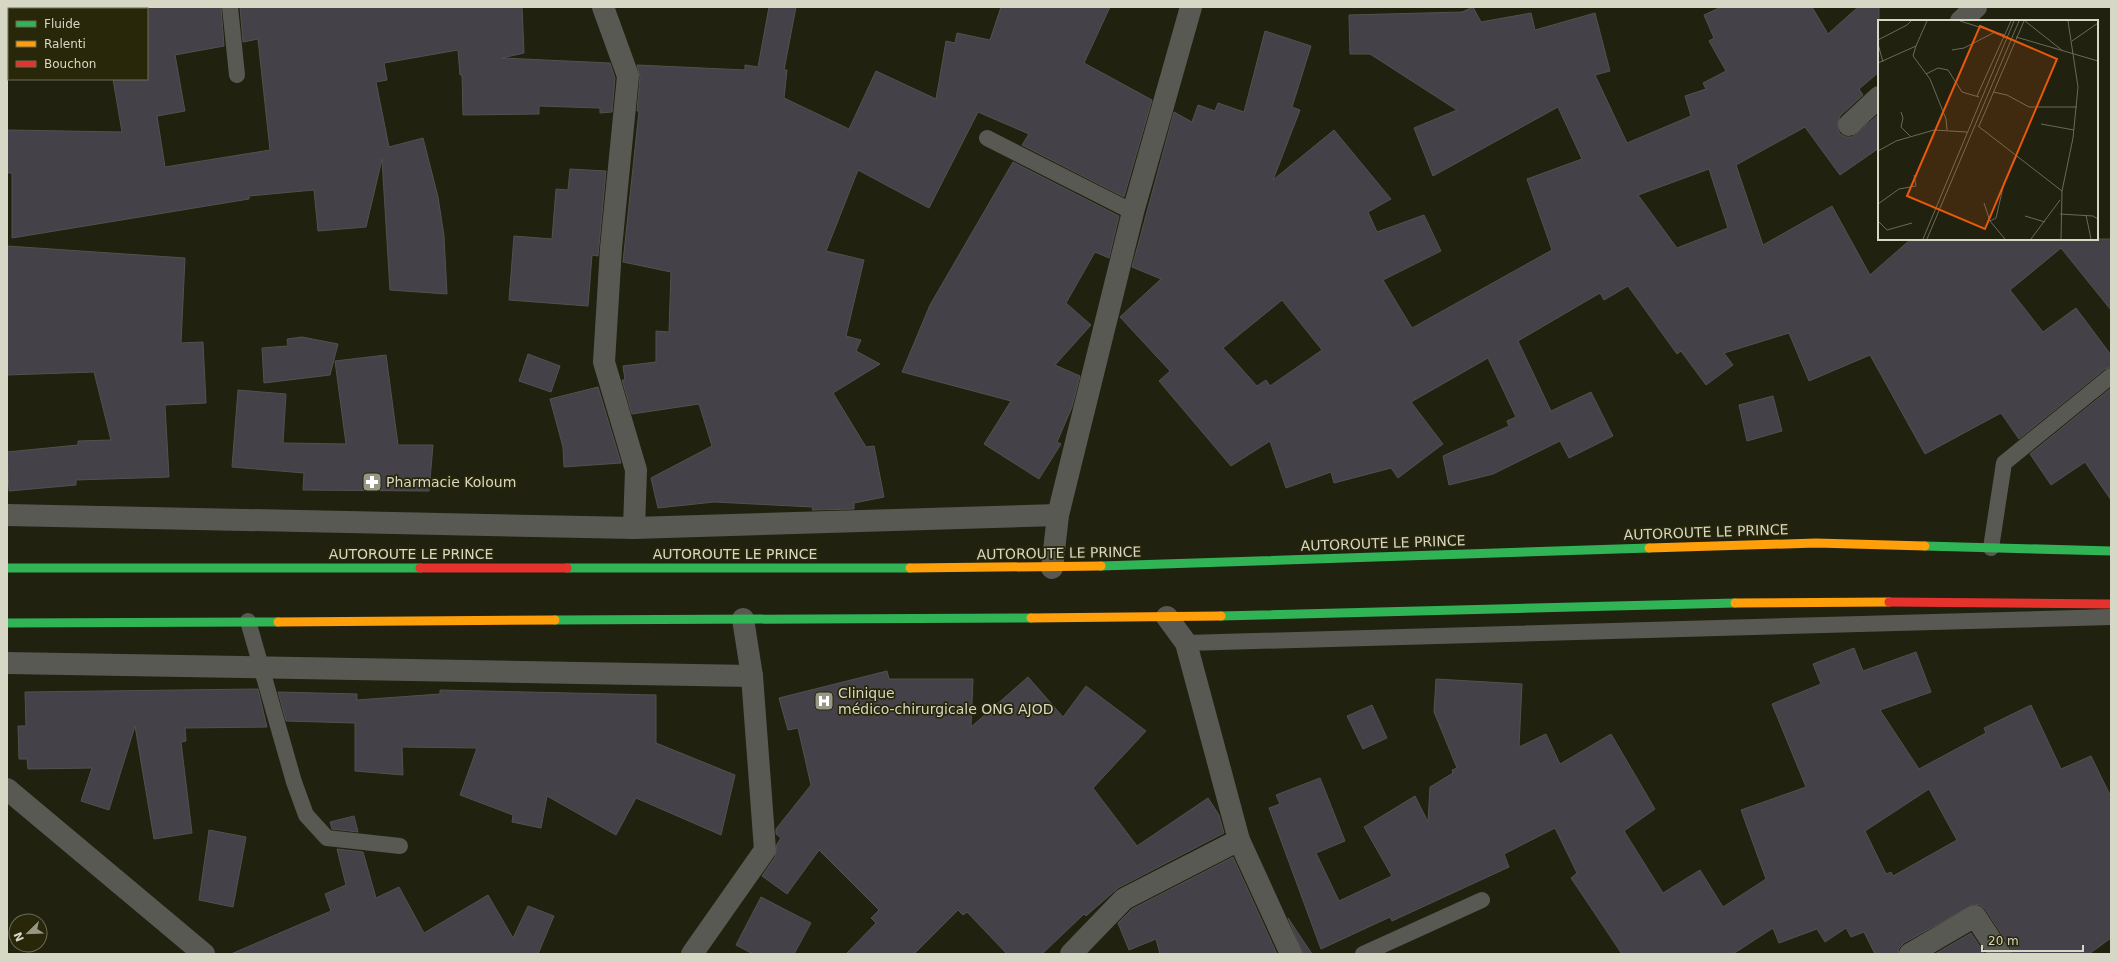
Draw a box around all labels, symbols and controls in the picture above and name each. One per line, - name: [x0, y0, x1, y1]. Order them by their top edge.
- legend: [8, 8, 148, 80]
- text: Fluide: [44, 17, 80, 31]
- inset map: [1878, 20, 2098, 240]
- text: Ralenti: [44, 37, 86, 51]
- text: Bouchon: [44, 57, 96, 71]
- pharmacy icon: Pharmacie Koloum: [361, 471, 383, 493]
- place label: Pharmacie Koloum: [386, 474, 516, 490]
- street label: AUTOROUTE LE PRINCE: [1623, 521, 1789, 543]
- street label: AUTOROUTE LE PRINCE: [1300, 532, 1466, 554]
- street label: AUTOROUTE LE PRINCE: [977, 544, 1141, 562]
- street label: AUTOROUTE LE PRINCE: [329, 546, 493, 562]
- street label: AUTOROUTE LE PRINCE: [653, 546, 817, 562]
- place label: Clinique médico-chirurgicale ONG AJOD: [838, 685, 1054, 717]
- hospital icon: Clinique médico-chirurgicale ONG AJOD: [813, 690, 835, 712]
- north arrow: [8, 913, 48, 953]
- scale bar: [1982, 927, 2083, 953]
- text: N: [11, 930, 27, 943]
- text: 20 m: [1988, 934, 2019, 948]

